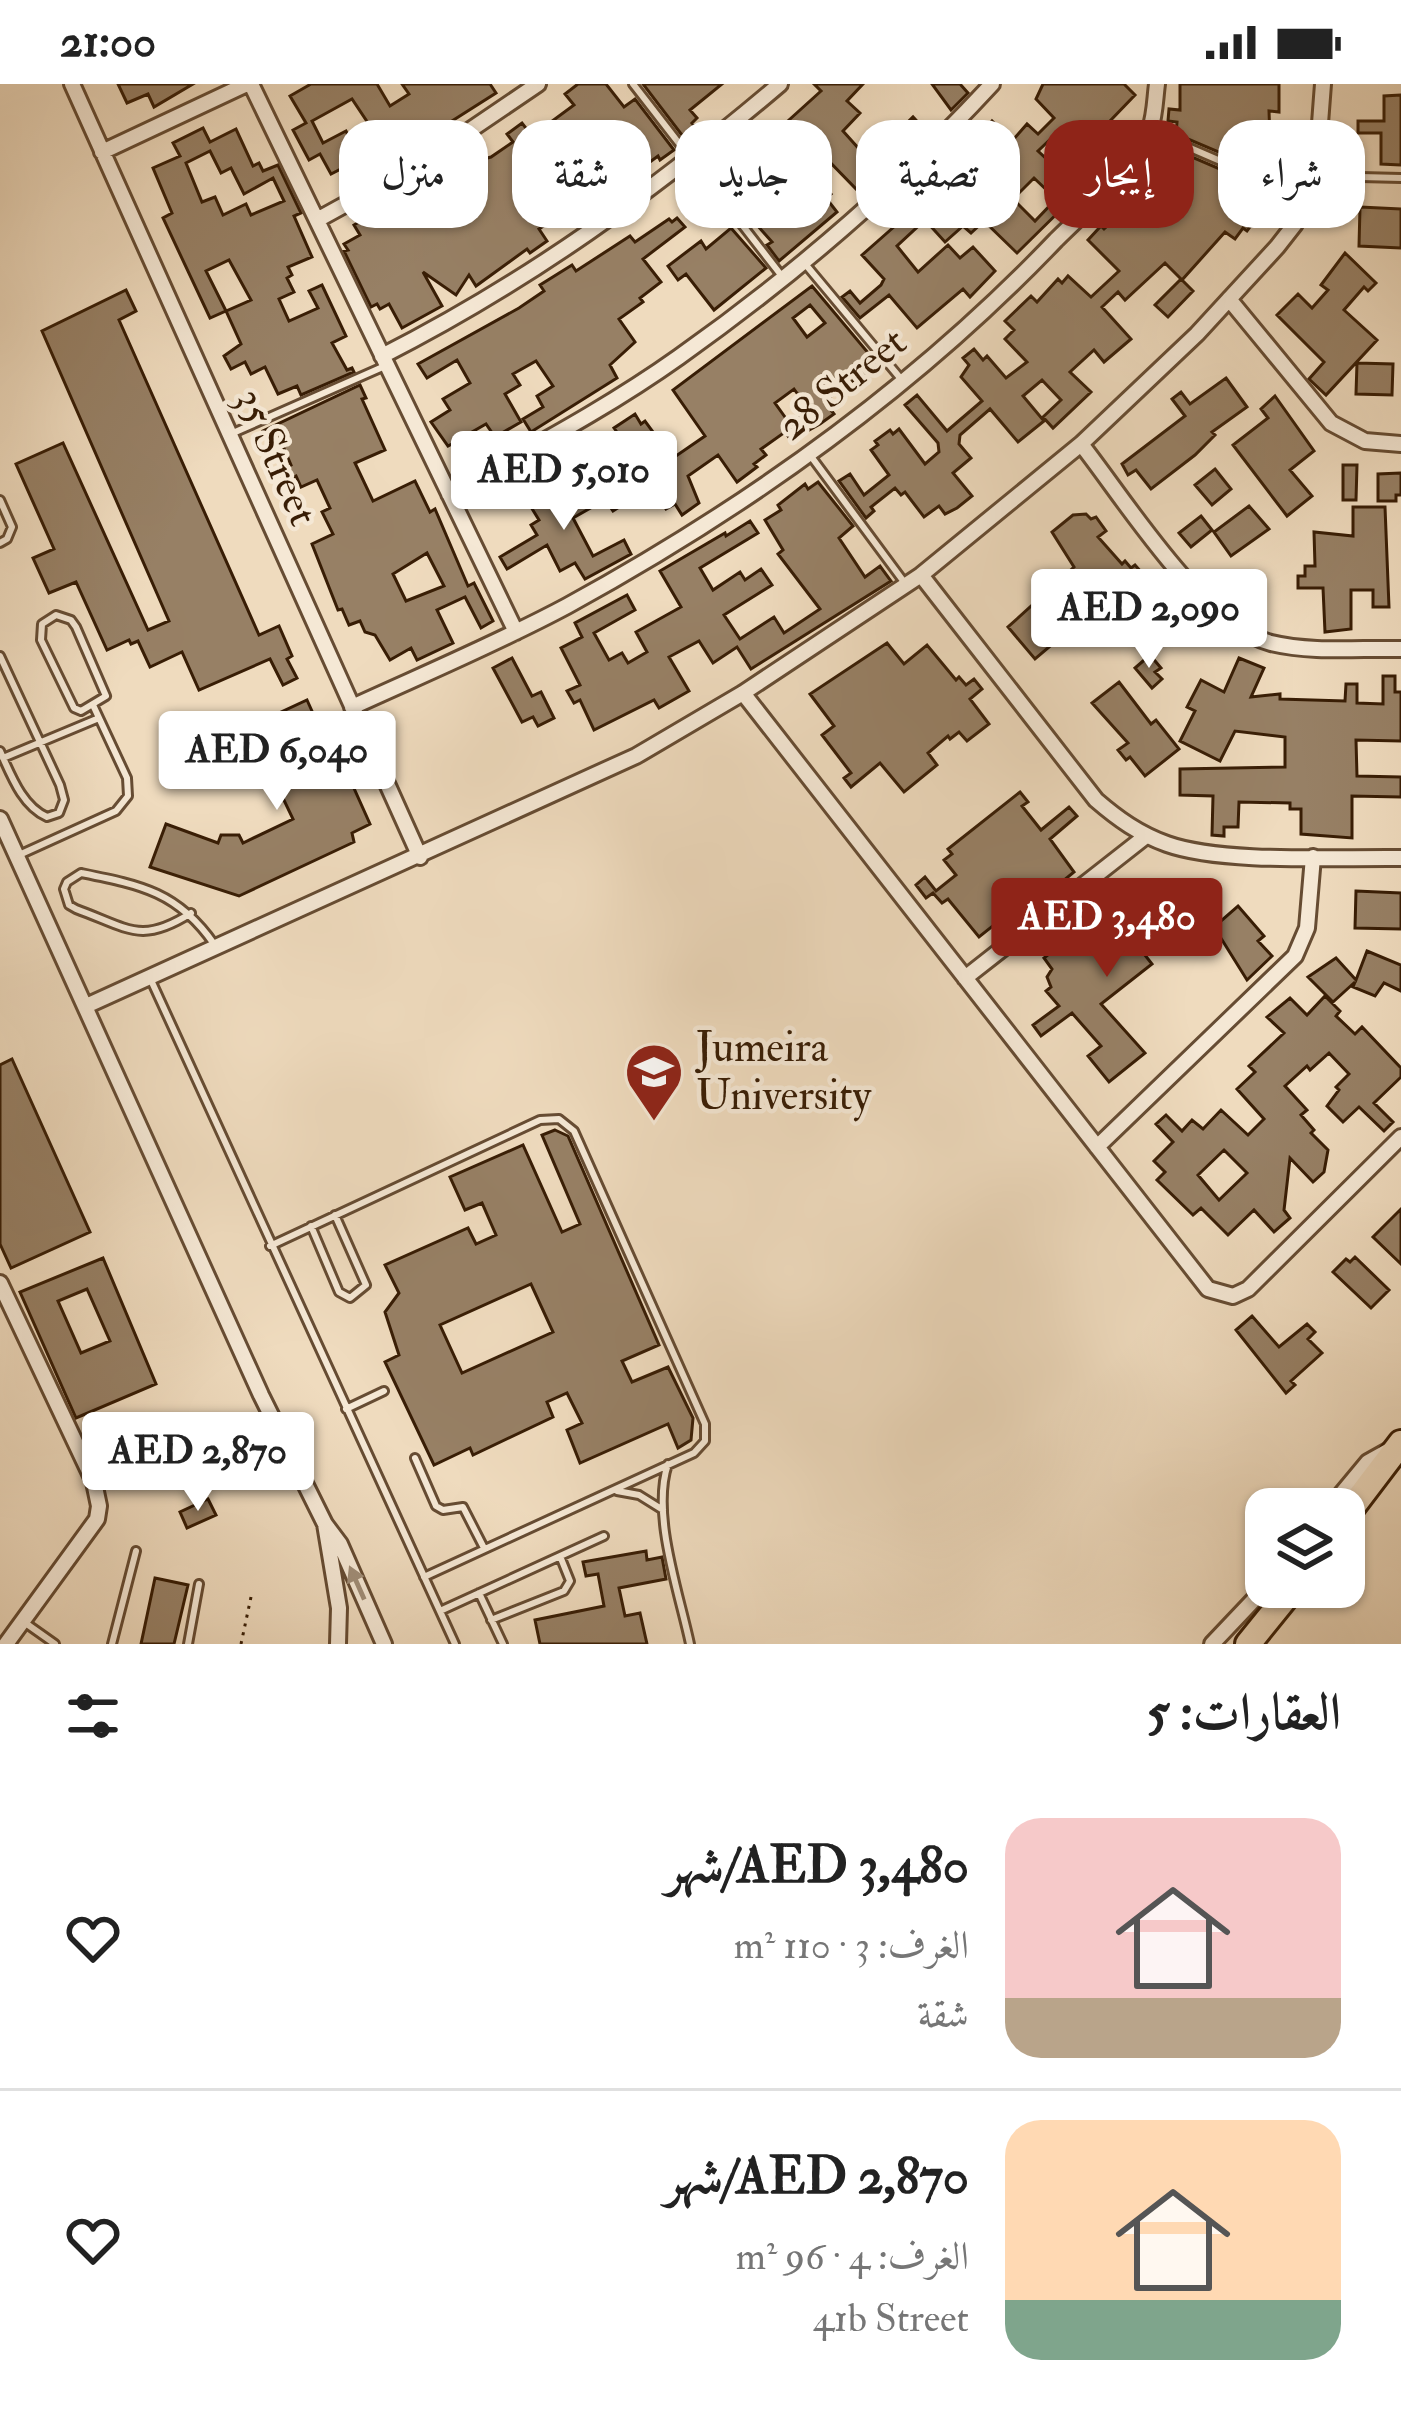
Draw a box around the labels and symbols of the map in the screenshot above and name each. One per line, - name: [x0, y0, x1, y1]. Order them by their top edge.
- street label: 28 Street: [767, 316, 917, 452]
- street label: 35 Street: [223, 380, 329, 534]
- pin: AED 5,010: [427, 431, 701, 533]
- pin: AED 2,090: [1012, 569, 1286, 671]
- pin: AED 6,040: [140, 711, 414, 813]
- pin: AED 3,480: [970, 878, 1244, 980]
- place label: Jumeira University: [695, 1022, 872, 1122]
- school or university icon: Jumeira University: [623, 1041, 685, 1123]
- pin: AED 2,870: [61, 1412, 335, 1514]
- one-way arrow: [346, 1565, 366, 1600]

